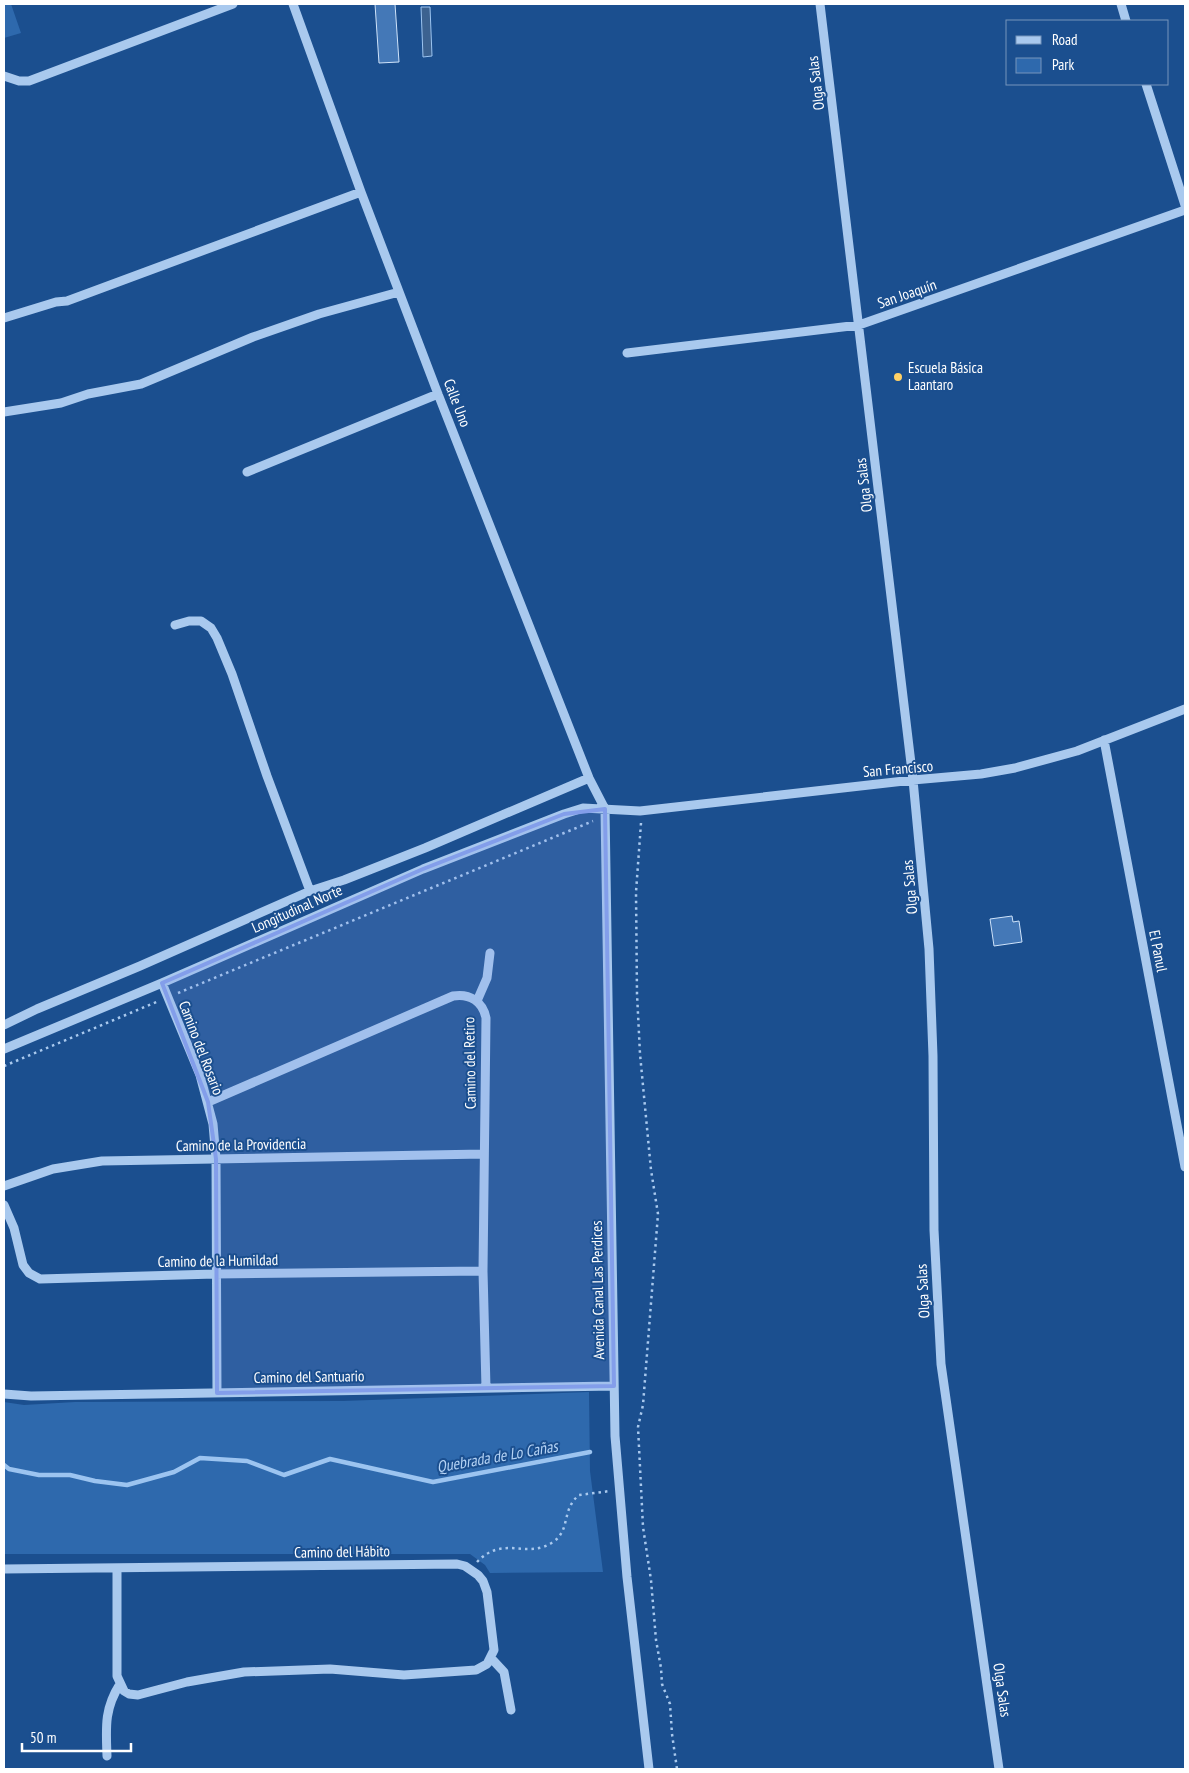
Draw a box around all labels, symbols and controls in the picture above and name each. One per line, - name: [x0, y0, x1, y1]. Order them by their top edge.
- legend: [1006, 20, 1169, 85]
- text: Road: [1052, 30, 1078, 49]
- street label: Olga Salas: [803, 55, 828, 111]
- text: Park: [1052, 55, 1074, 74]
- street label: San Joaquín: [875, 275, 939, 312]
- place label: Escuela Básica Laantaro: [908, 358, 983, 394]
- marker: Escuela Básica Laantaro: [892, 371, 904, 383]
- street label: Calle Uno: [440, 376, 475, 430]
- street label: Olga Salas: [851, 457, 876, 513]
- street label: San Francisco: [862, 756, 934, 781]
- street label: Olga Salas: [898, 859, 921, 915]
- street label: Longitudinal Norte: [249, 880, 345, 937]
- street label: El Panul: [1145, 928, 1172, 974]
- street label: Camino del Rosario: [175, 998, 228, 1098]
- street label: Camino del Retiro: [459, 1017, 480, 1109]
- street label: Camino de la Providencia: [176, 1134, 306, 1155]
- street label: Avenida Canal Las Perdices: [587, 1220, 608, 1360]
- street label: Camino de la Humildad: [158, 1250, 278, 1271]
- street label: Olga Salas: [912, 1263, 933, 1319]
- street label: Camino del Santuario: [253, 1366, 365, 1387]
- water label: Quebrada de Lo Cañas: [435, 1435, 561, 1476]
- street label: Camino del Hábito: [294, 1541, 390, 1562]
- street label: Olga Salas: [989, 1662, 1016, 1718]
- scale bar: [22, 1720, 131, 1752]
- text: 50 m: [30, 1728, 56, 1747]

